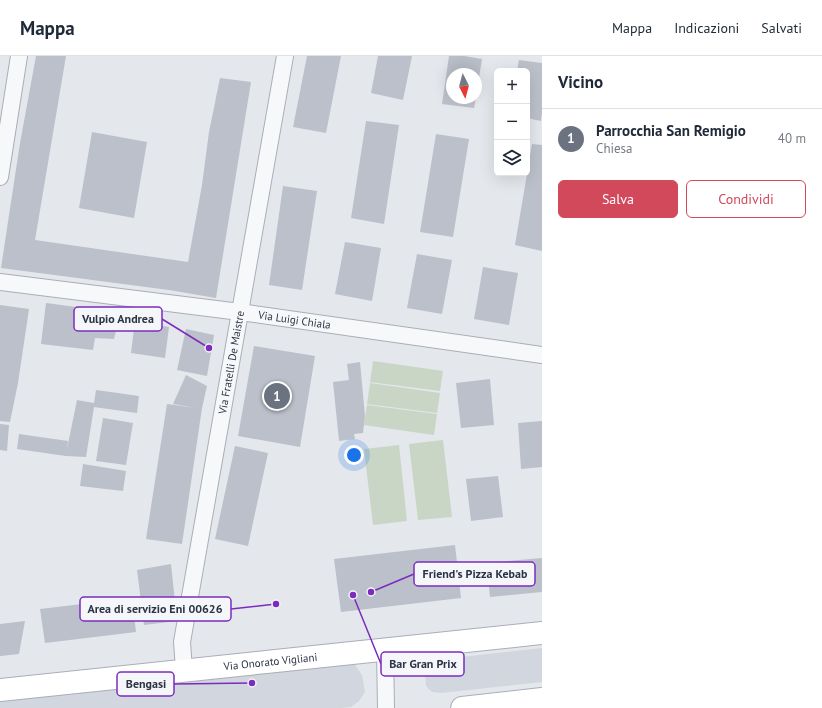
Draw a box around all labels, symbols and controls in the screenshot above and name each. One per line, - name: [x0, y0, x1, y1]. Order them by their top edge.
- text: Mappa: [20, 16, 75, 40]
- text: Mappa: [612, 19, 652, 37]
- text: Indicazioni: [674, 19, 739, 37]
- text: Salvati: [761, 19, 802, 37]
- north arrow: [446, 68, 482, 104]
- map controls: [494, 68, 530, 176]
- button: +: [494, 68, 530, 104]
- text: Vicino: [558, 71, 603, 93]
- button: −: [494, 104, 530, 140]
- text: Parrocchia San Remigio: [596, 121, 746, 140]
- text: 1: [567, 130, 575, 147]
- text: 40 m: [778, 130, 806, 147]
- button: layers: [494, 140, 530, 176]
- text: Chiesa: [596, 140, 633, 157]
- button: Salva: [558, 180, 678, 218]
- button: Condividi: [686, 180, 806, 218]
- callout: Vulpio Andrea: [74, 307, 162, 331]
- street label: Via Luigi Chiala: [256, 308, 332, 332]
- street label: Via Fratelli De Maistre: [215, 309, 247, 416]
- text: Vulpio Andrea: [81, 311, 154, 326]
- pin: 1: [264, 381, 290, 411]
- your location: [344, 445, 364, 465]
- callout: Friend's Pizza Kebab: [414, 562, 535, 586]
- text: Friend's Pizza Kebab: [423, 566, 528, 581]
- callout: Area di servizio Eni 00626: [80, 597, 231, 621]
- text: Area di servizio Eni 00626: [88, 601, 223, 616]
- street label: Via Onorato Vigliani: [222, 650, 318, 673]
- callout: Bar Gran Prix: [381, 652, 464, 676]
- text: Bar Gran Prix: [389, 656, 457, 671]
- callout: Bengasi: [117, 672, 174, 696]
- text: Bengasi: [126, 676, 166, 691]

